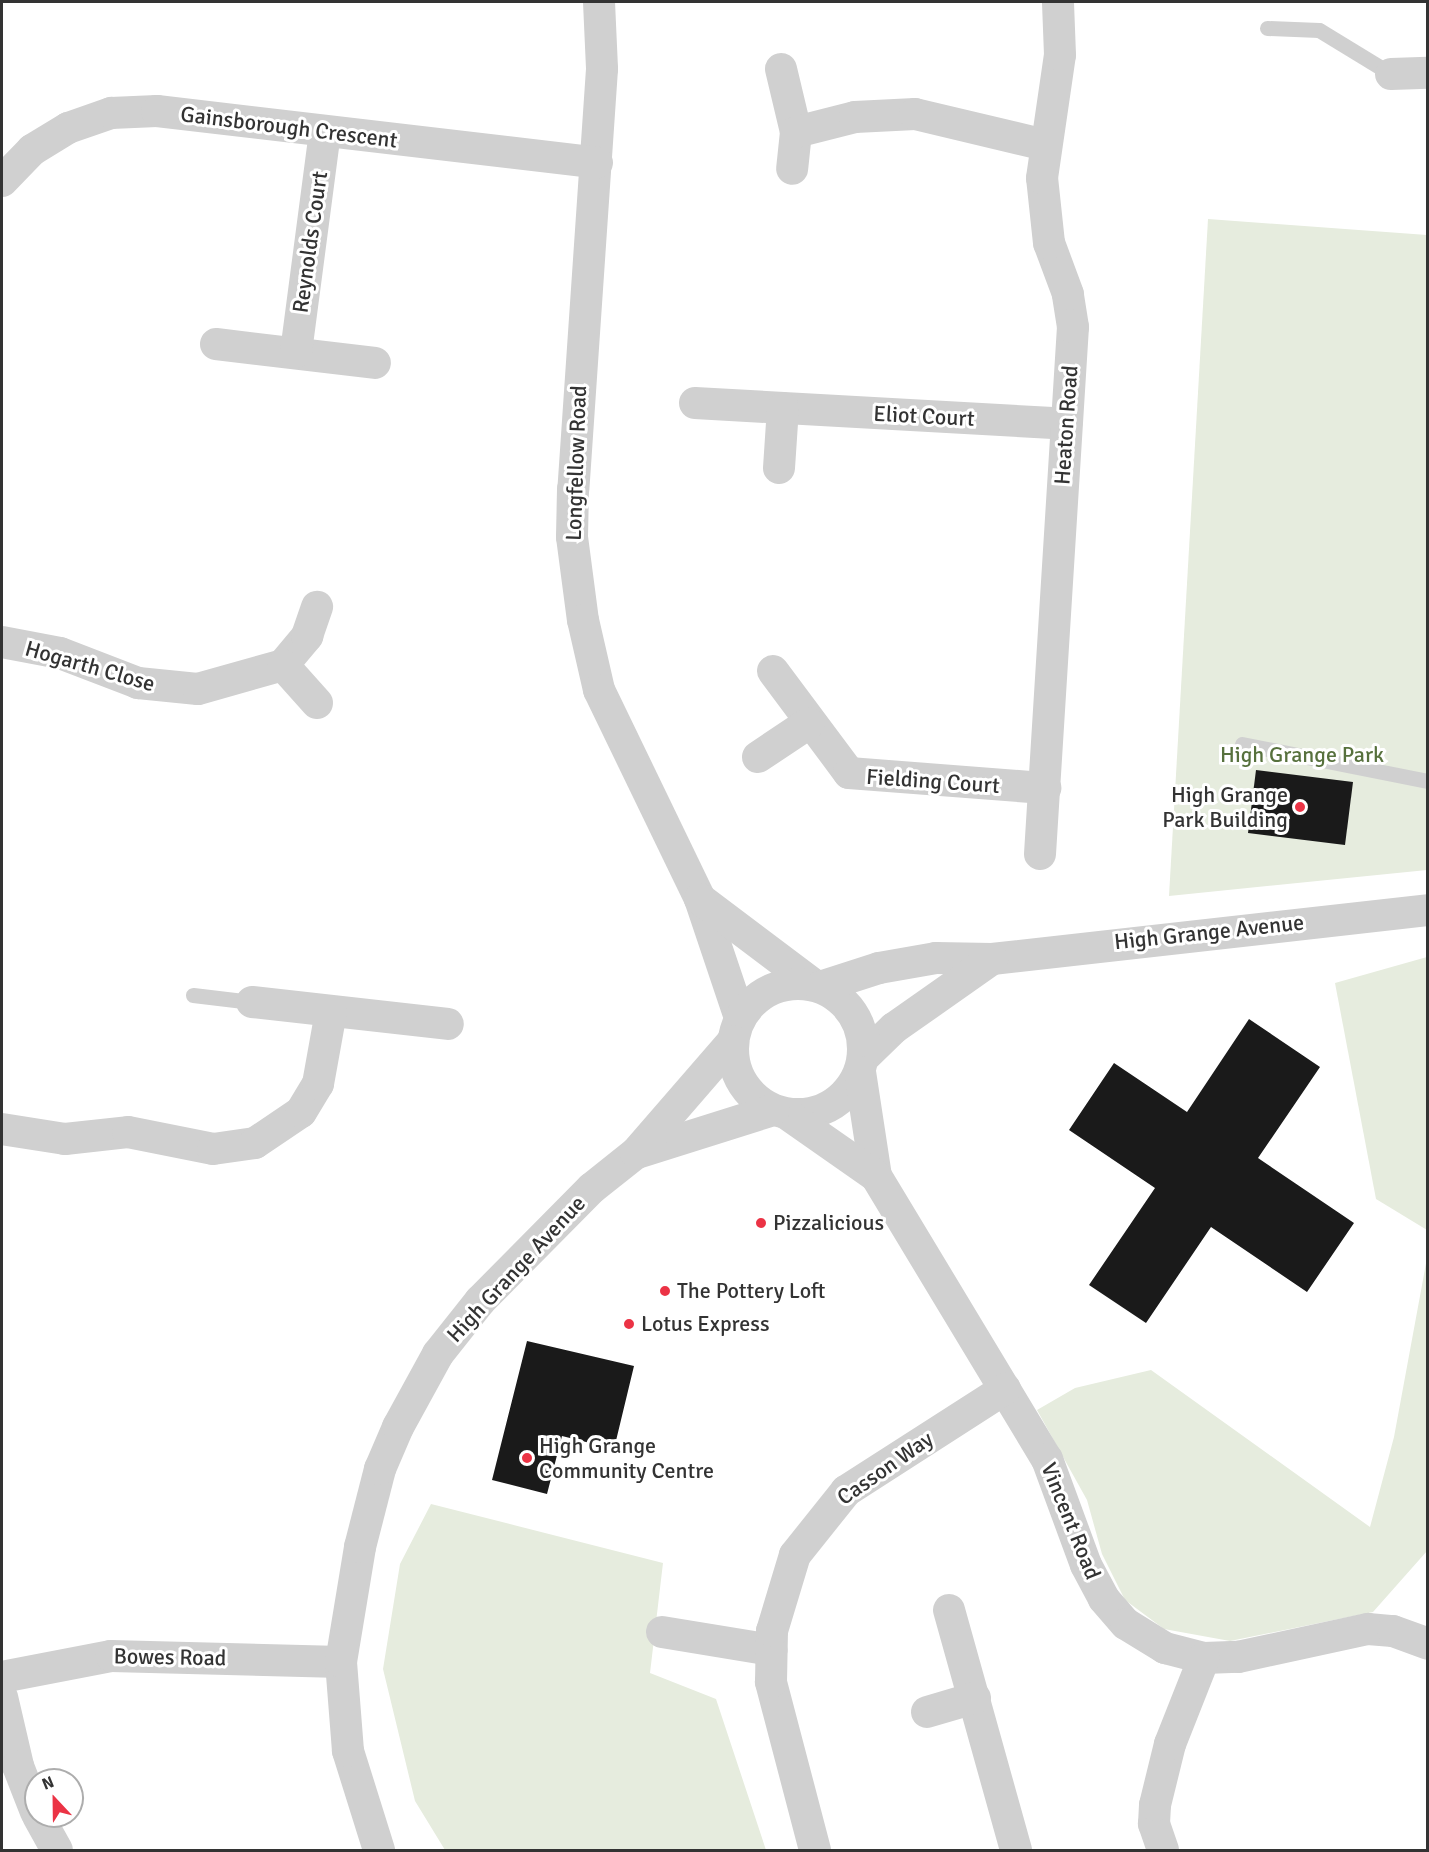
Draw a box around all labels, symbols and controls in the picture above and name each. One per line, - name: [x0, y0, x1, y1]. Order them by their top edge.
- street label: Gainsborough Crescent: [179, 101, 399, 153]
- street label: Reynolds Court: [287, 170, 333, 314]
- street label: Heaton Road: [1049, 364, 1083, 486]
- street label: Longfellow Road: [560, 385, 592, 541]
- street label: Eliot Court: [873, 400, 975, 432]
- street label: Hogarth Close: [22, 635, 158, 697]
- park label: High Grange Park: [1220, 742, 1384, 768]
- street label: Fielding Court: [865, 763, 1001, 799]
- place label: High Grange Park Building: [1162, 781, 1288, 832]
- marker: High Grange Park Building: [1293, 800, 1307, 814]
- street label: High Grange Avenue: [1113, 909, 1305, 955]
- street label: High Grange Avenue: [441, 1190, 591, 1348]
- place label: Pizzalicious: [773, 1210, 884, 1236]
- marker: Pizzalicious: [754, 1216, 768, 1230]
- place label: The Pottery Loft: [677, 1278, 825, 1304]
- marker: The Pottery Loft: [658, 1284, 672, 1298]
- place label: Lotus Express: [641, 1311, 770, 1337]
- marker: Lotus Express: [622, 1317, 636, 1331]
- street label: Casson Way: [832, 1425, 938, 1511]
- place label: High Grange Community Centre: [539, 1432, 714, 1484]
- marker: High Grange Community Centre: [520, 1451, 534, 1465]
- street label: Vincent Road: [1036, 1459, 1106, 1583]
- street label: Bowes Road: [113, 1643, 227, 1671]
- north arrow: [24, 1768, 84, 1828]
- text: N: [39, 1772, 57, 1795]

